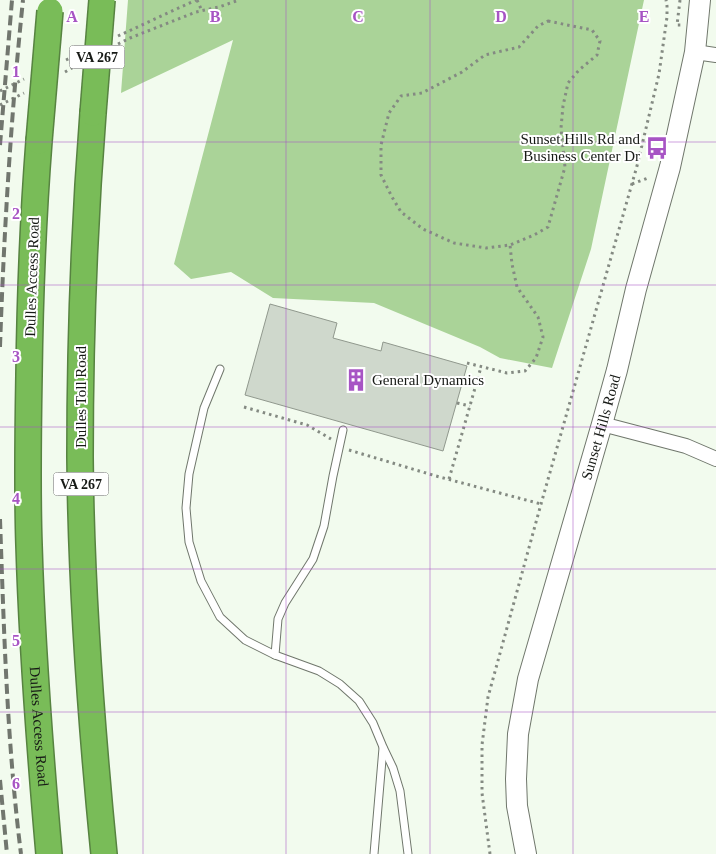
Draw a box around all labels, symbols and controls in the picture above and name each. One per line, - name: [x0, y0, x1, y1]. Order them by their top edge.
- text: A: [66, 8, 78, 25]
- text: B: [210, 8, 221, 25]
- text: C: [352, 8, 364, 25]
- text: D: [495, 8, 507, 25]
- text: E: [639, 8, 649, 25]
- road number: VA 267: [70, 46, 124, 68]
- text: 1: [12, 63, 20, 80]
- place label: Sunset Hills Rd and Business Center Dr: [520, 131, 640, 164]
- bus stop icon: Sunset Hills Rd and Business Center Dr: [644, 135, 670, 161]
- text: 2: [12, 205, 20, 222]
- street label: Dulles Access Road: [22, 216, 42, 337]
- street label: Dulles Toll Road: [73, 346, 89, 448]
- text: 3: [12, 348, 20, 365]
- building icon: General Dynamics: [343, 367, 369, 393]
- place label: General Dynamics: [372, 372, 484, 388]
- street label: Sunset Hills Road: [578, 372, 623, 481]
- road number: VA 267: [54, 472, 108, 496]
- text: 4: [12, 490, 20, 507]
- text: 5: [12, 632, 20, 649]
- street label: Dulles Access Road: [27, 666, 51, 787]
- text: 6: [12, 775, 20, 792]

